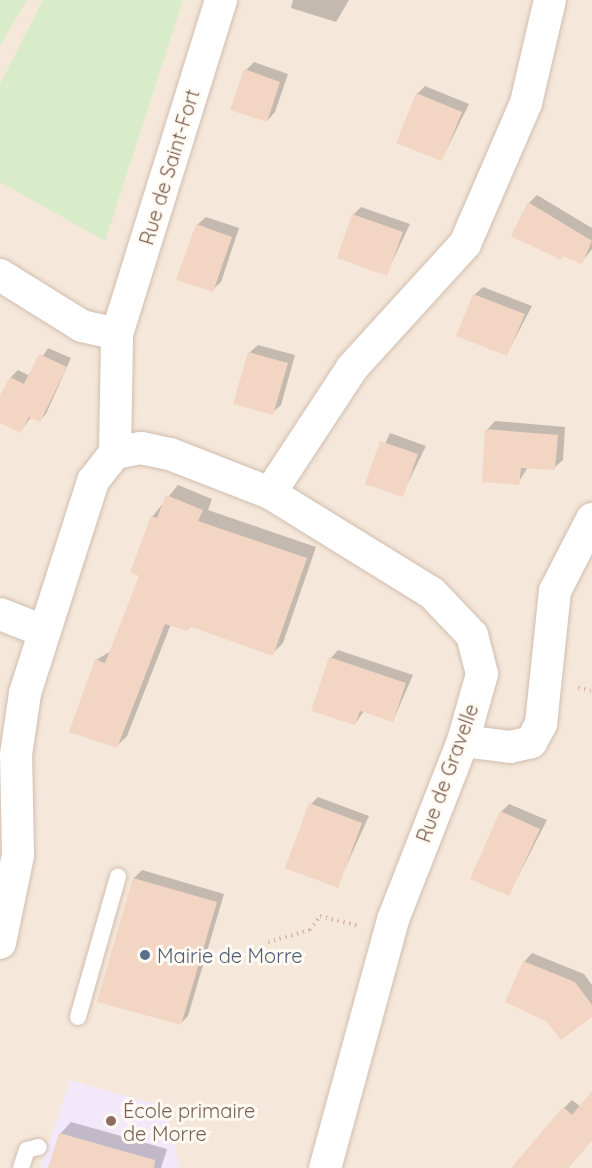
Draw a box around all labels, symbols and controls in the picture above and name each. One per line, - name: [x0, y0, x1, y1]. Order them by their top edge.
- street label: Rue de Saint-Fort: [134, 86, 204, 248]
- street label: Rue de Gravelle: [411, 701, 483, 845]
- place label: Mairie de Morre: [157, 943, 302, 967]
- marker: Mairie de Morre: [138, 948, 152, 962]
- place label: École primaire de Morre: [123, 1098, 255, 1145]
- marker: École primaire de Morre: [104, 1114, 118, 1128]

